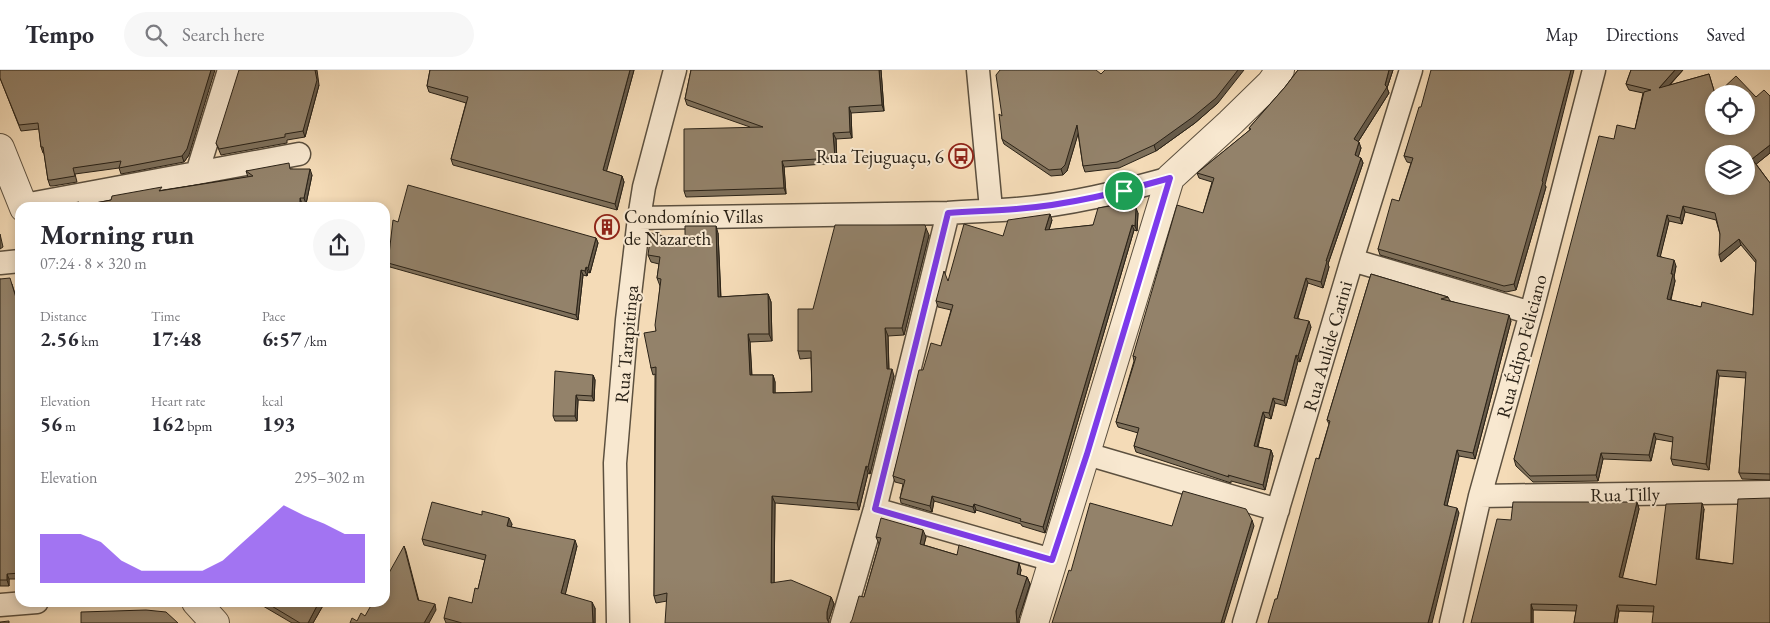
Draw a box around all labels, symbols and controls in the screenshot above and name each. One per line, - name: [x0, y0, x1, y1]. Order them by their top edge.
- search box: [124, 12, 474, 57]
- text: Tempo: [25, 19, 94, 50]
- icon: search: [142, 21, 170, 49]
- text: Search here: [182, 22, 264, 47]
- text: Map: [1546, 23, 1578, 46]
- text: Directions: [1606, 23, 1678, 46]
- text: Saved: [1706, 23, 1745, 46]
- map controls: [1705, 85, 1755, 195]
- button: locate: [1705, 85, 1755, 135]
- bus stop icon: Rua Tejuguaçu, 6: [948, 143, 974, 169]
- place label: Rua Tejuguaçu, 6: [816, 144, 944, 169]
- button: layers: [1705, 145, 1755, 195]
- pin: [1103, 170, 1145, 212]
- icon: arrive: [1110, 177, 1138, 205]
- place label: Condomínio Villas de Nazareth: [624, 204, 763, 251]
- building icon: Condomínio Villas de Nazareth: [594, 214, 620, 240]
- text: Morning run: [40, 216, 194, 252]
- button: share: [313, 219, 365, 271]
- text: 07:24 · 8 × 320 m: [40, 253, 147, 274]
- street label: Rua Édipo Feliciano: [1490, 272, 1553, 421]
- street label: Rua Aulide Carini: [1297, 278, 1358, 414]
- street label: Rua Tarapitinga: [609, 284, 644, 404]
- text: Distance: [40, 307, 87, 325]
- text: Time: [151, 307, 180, 325]
- text: Pace: [262, 307, 286, 325]
- text: 2.56: [40, 325, 79, 352]
- text: 17:48: [151, 325, 201, 352]
- text: 6:57: [262, 325, 301, 352]
- text: km: [79, 332, 99, 350]
- text: /km: [301, 332, 327, 350]
- text: Elevation: [40, 392, 90, 410]
- text: Heart rate: [151, 392, 205, 410]
- text: kcal: [262, 392, 283, 410]
- text: 56: [40, 410, 62, 437]
- text: 162: [151, 410, 184, 437]
- text: 193: [262, 410, 295, 437]
- text: m: [62, 417, 76, 435]
- text: bpm: [184, 417, 213, 435]
- text: Elevation: [40, 467, 98, 488]
- text: 295–302 m: [294, 467, 365, 488]
- street label: Rua Tilly: [1590, 481, 1661, 508]

